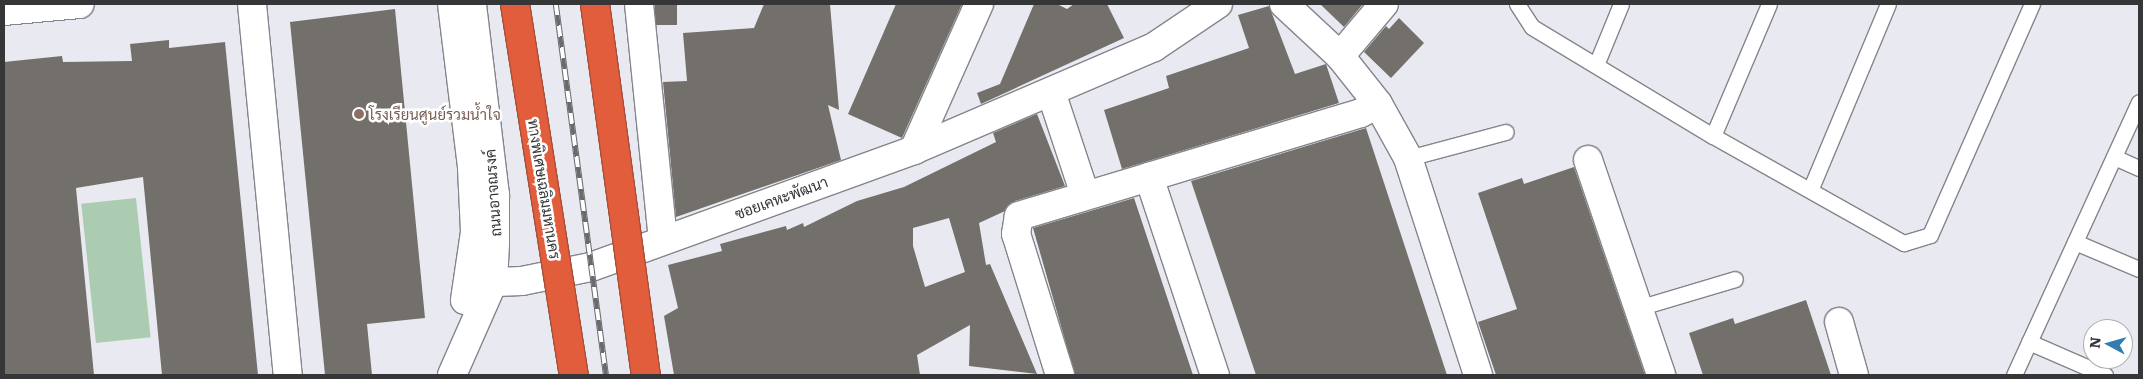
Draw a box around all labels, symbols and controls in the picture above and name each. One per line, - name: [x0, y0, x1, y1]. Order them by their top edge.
- place label: โรงเรียนศูนย์รวมน้ำใจ: [369, 105, 501, 123]
- marker: โรงเรียนศูนย์รวมน้ำใจ: [353, 108, 365, 120]
- street label: ทางพิเศษเฉลิมมหานคร: [525, 118, 565, 260]
- street label: ถนนอาจณรงค์: [480, 149, 504, 237]
- street label: ซอยเคหะพัฒนา: [732, 172, 830, 222]
- north arrow: [2083, 319, 2133, 369]
- text: N: [2084, 336, 2105, 349]

